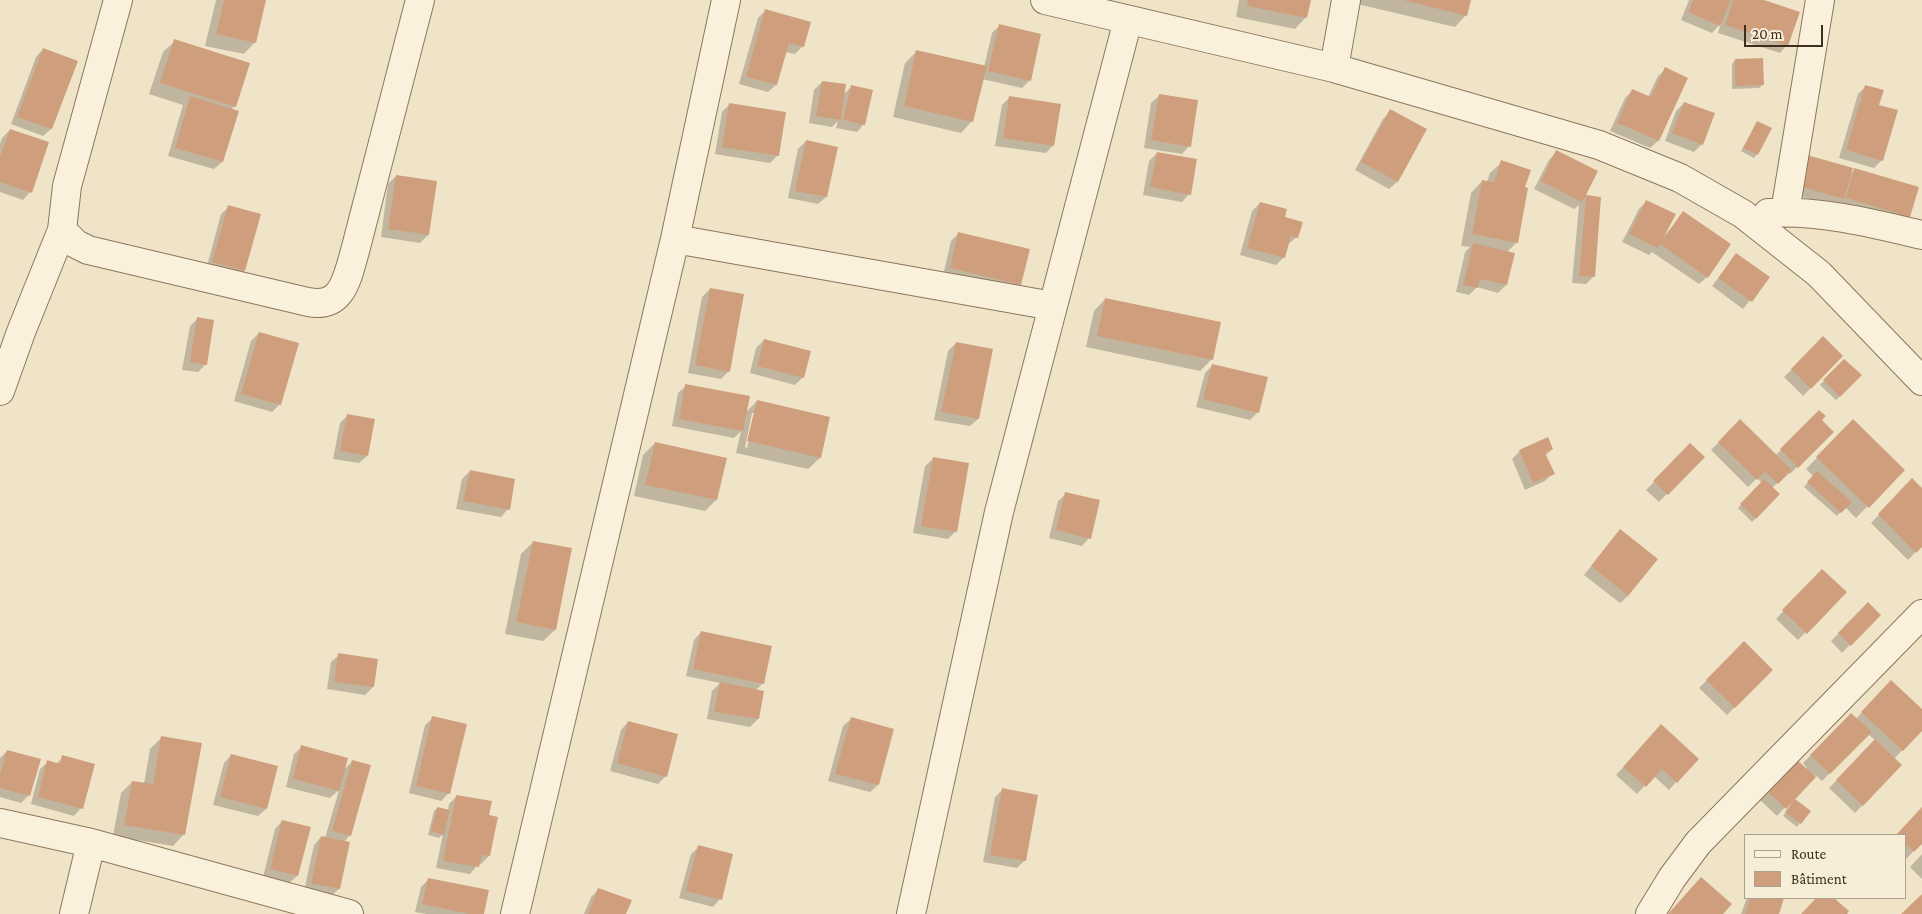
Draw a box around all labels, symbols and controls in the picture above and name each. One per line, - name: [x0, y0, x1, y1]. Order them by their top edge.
- scale bar: [1747, 15, 1826, 47]
- text: 20 m: [1752, 26, 1783, 42]
- legend: [1744, 834, 1907, 899]
- text: Route: [1791, 846, 1826, 862]
- text: Bâtiment: [1791, 871, 1847, 887]

